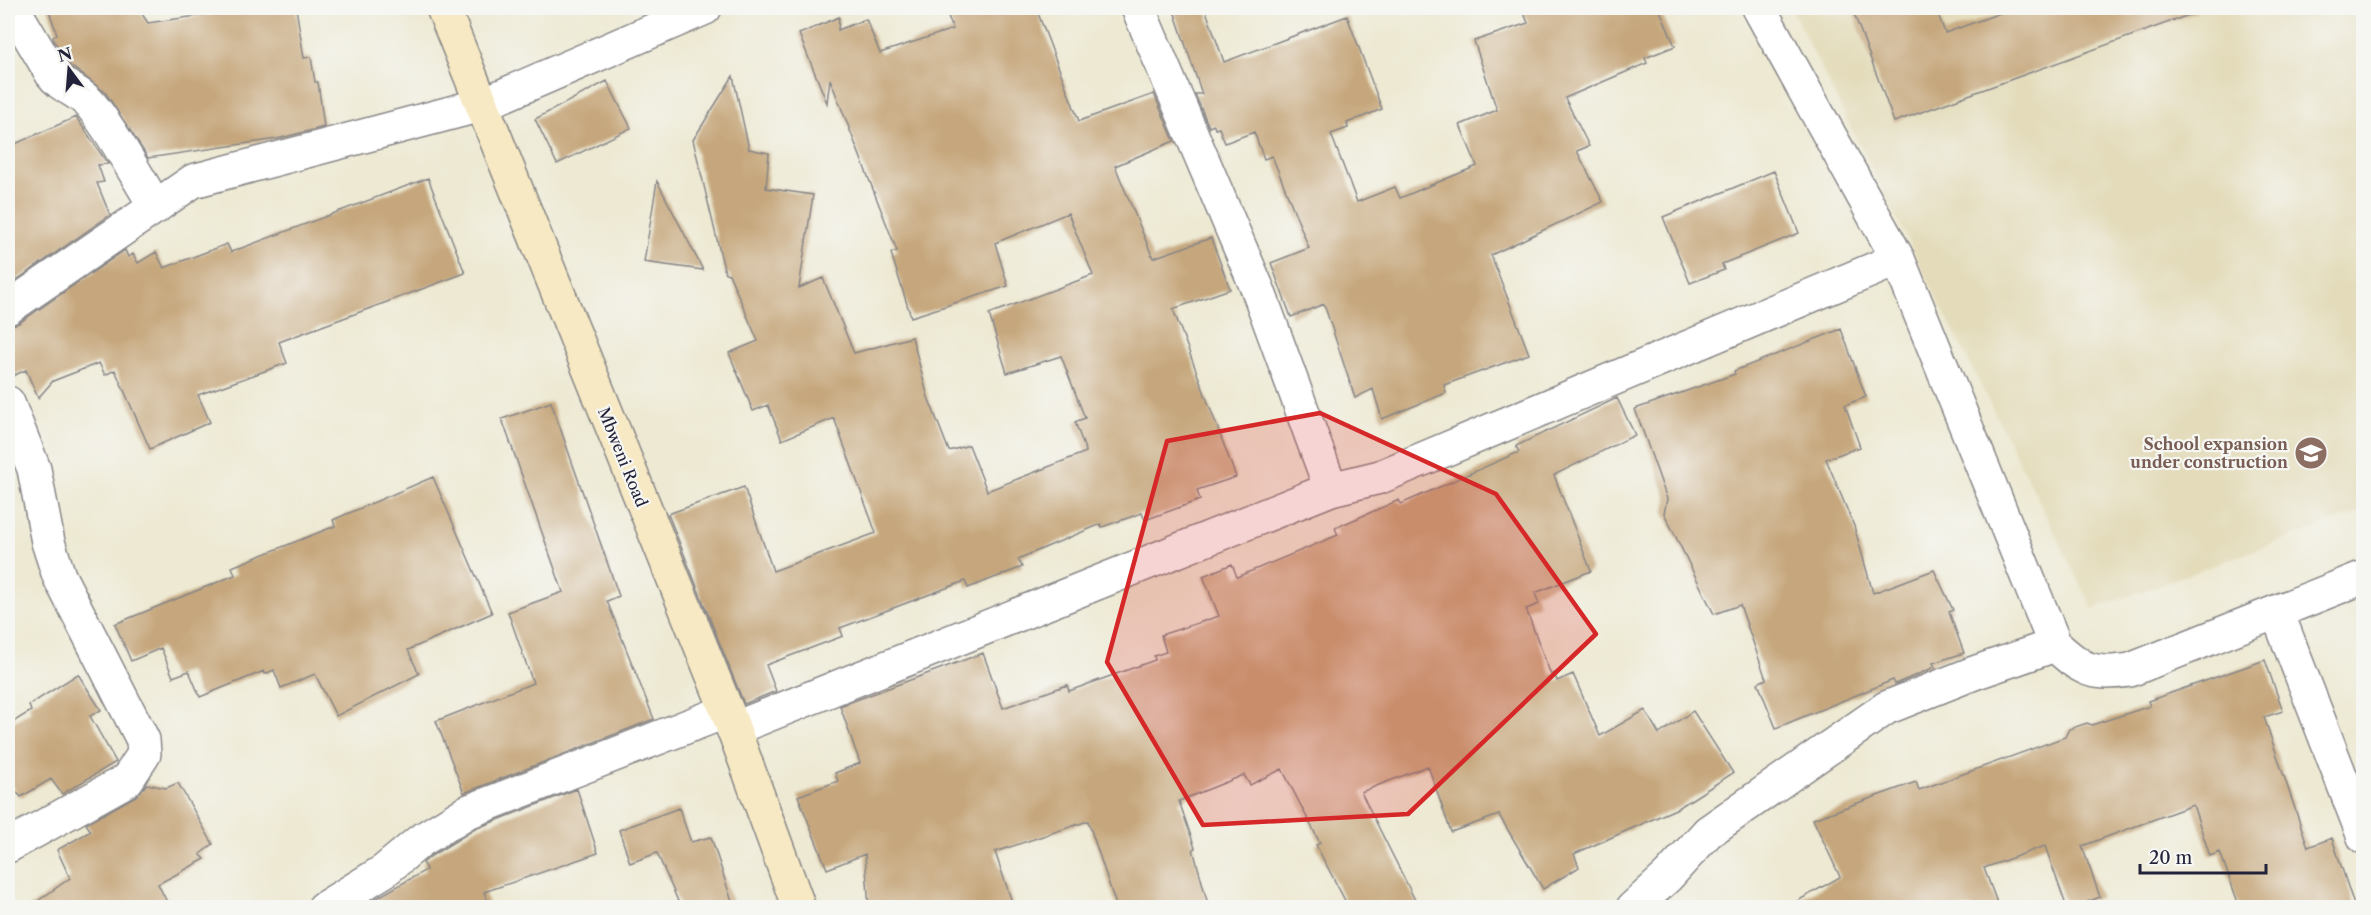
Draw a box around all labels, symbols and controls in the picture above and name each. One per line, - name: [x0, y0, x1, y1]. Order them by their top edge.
- north arrow: [39, 39, 99, 99]
- text: N: [55, 43, 74, 66]
- street label: Mbweni Road: [594, 404, 652, 510]
- place label: School expansion under construction: [2130, 434, 2288, 472]
- school or university icon: School expansion under construction: [2293, 435, 2329, 471]
- scale bar: [2140, 837, 2266, 875]
- text: 20 m: [2149, 847, 2193, 869]

